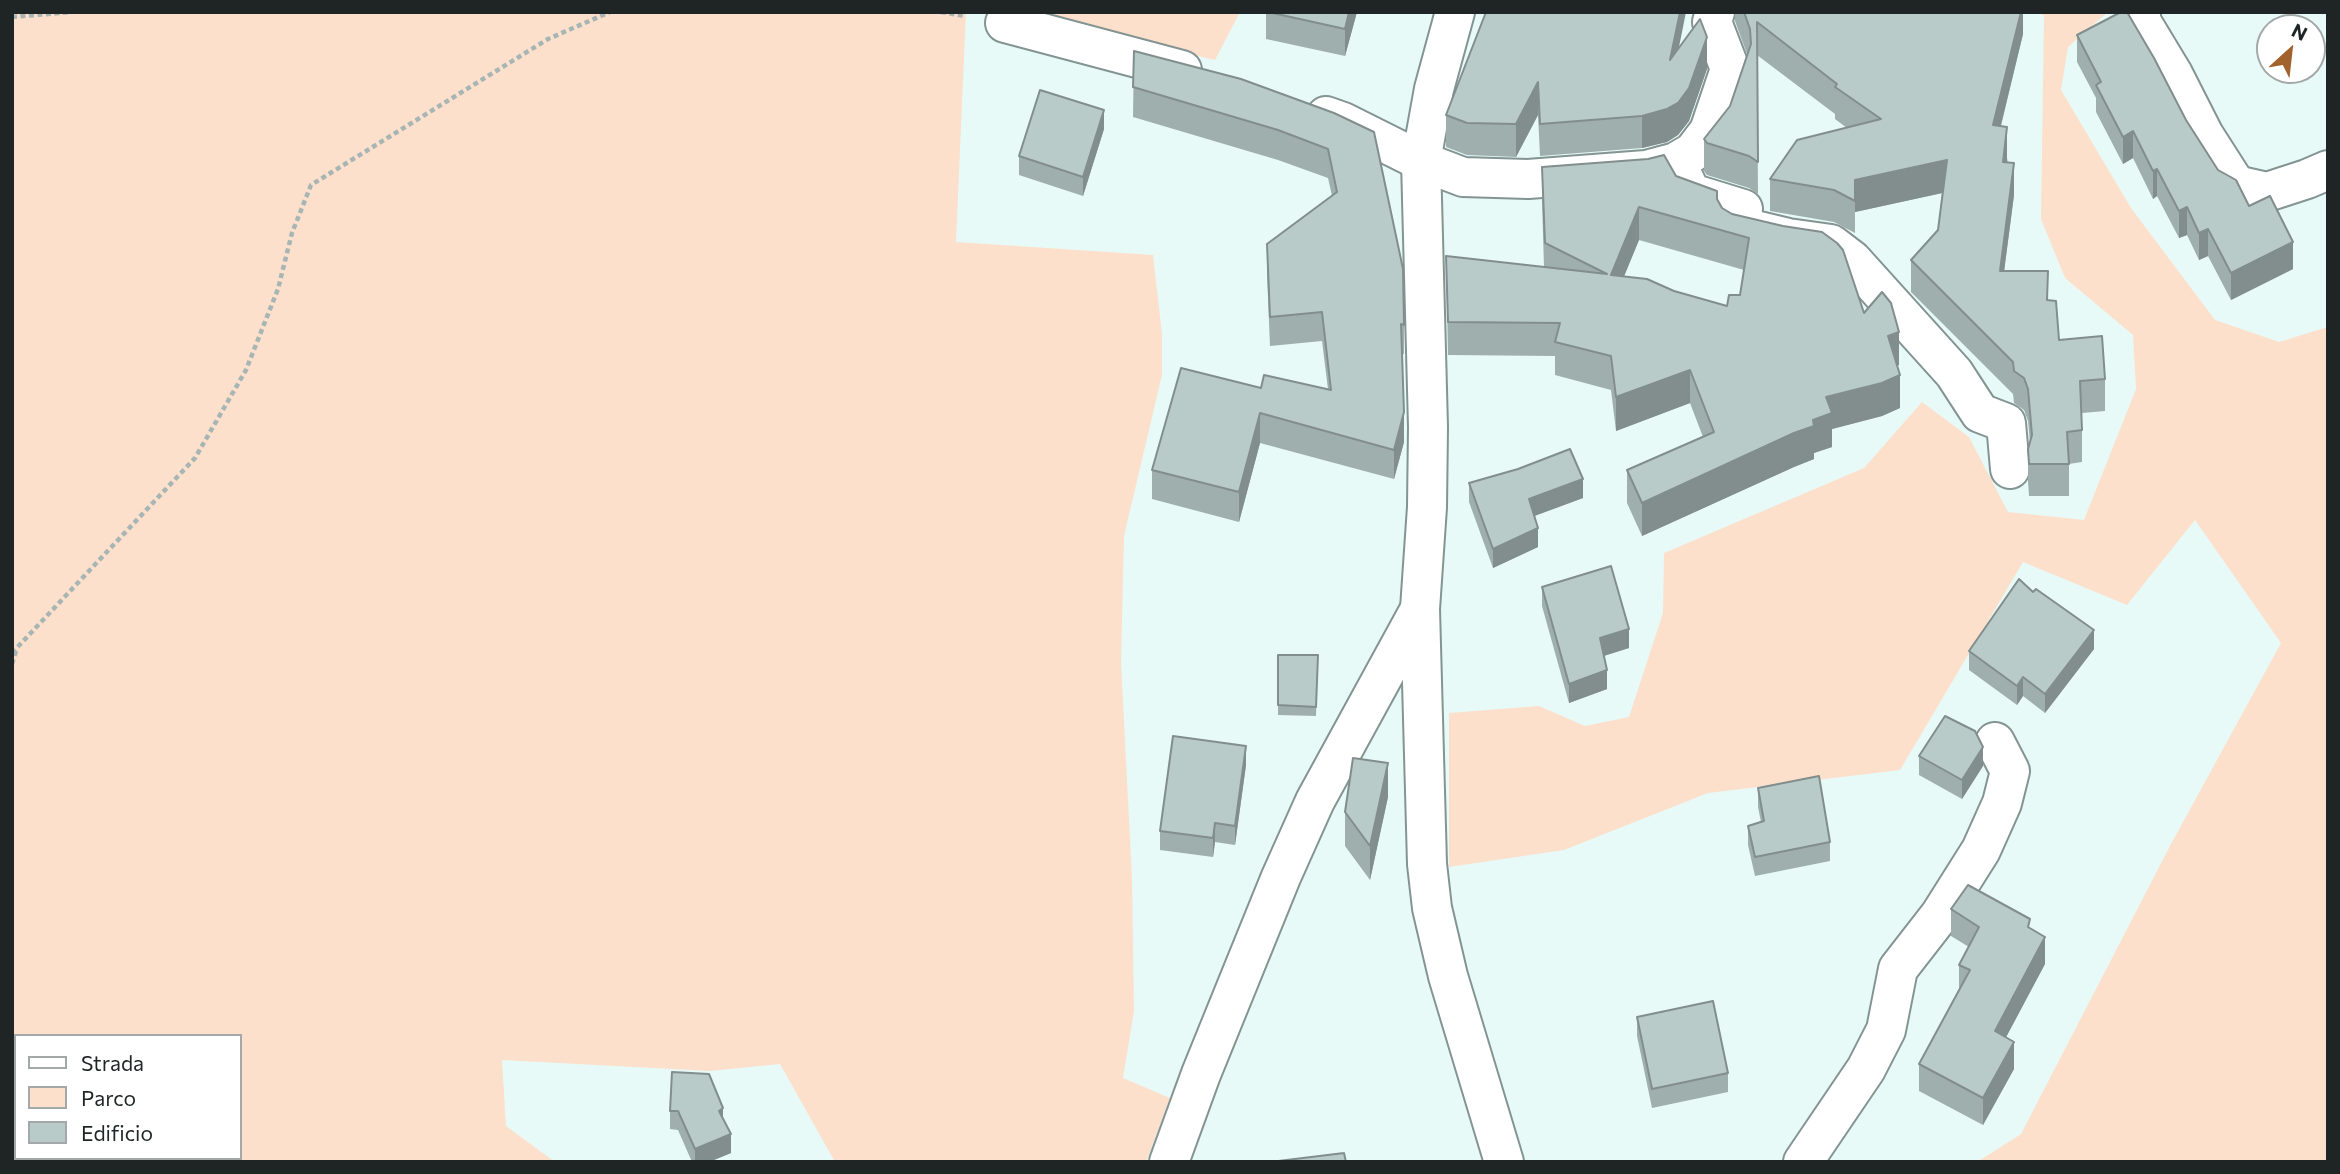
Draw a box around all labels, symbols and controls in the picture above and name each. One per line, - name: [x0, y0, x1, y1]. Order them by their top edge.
- north arrow: [2256, 14, 2326, 84]
- text: N: [2288, 18, 2311, 45]
- legend: [14, 1034, 242, 1160]
- text: Strada: [81, 1050, 144, 1075]
- text: Parco: [81, 1085, 136, 1110]
- text: Edificio: [81, 1120, 153, 1145]

